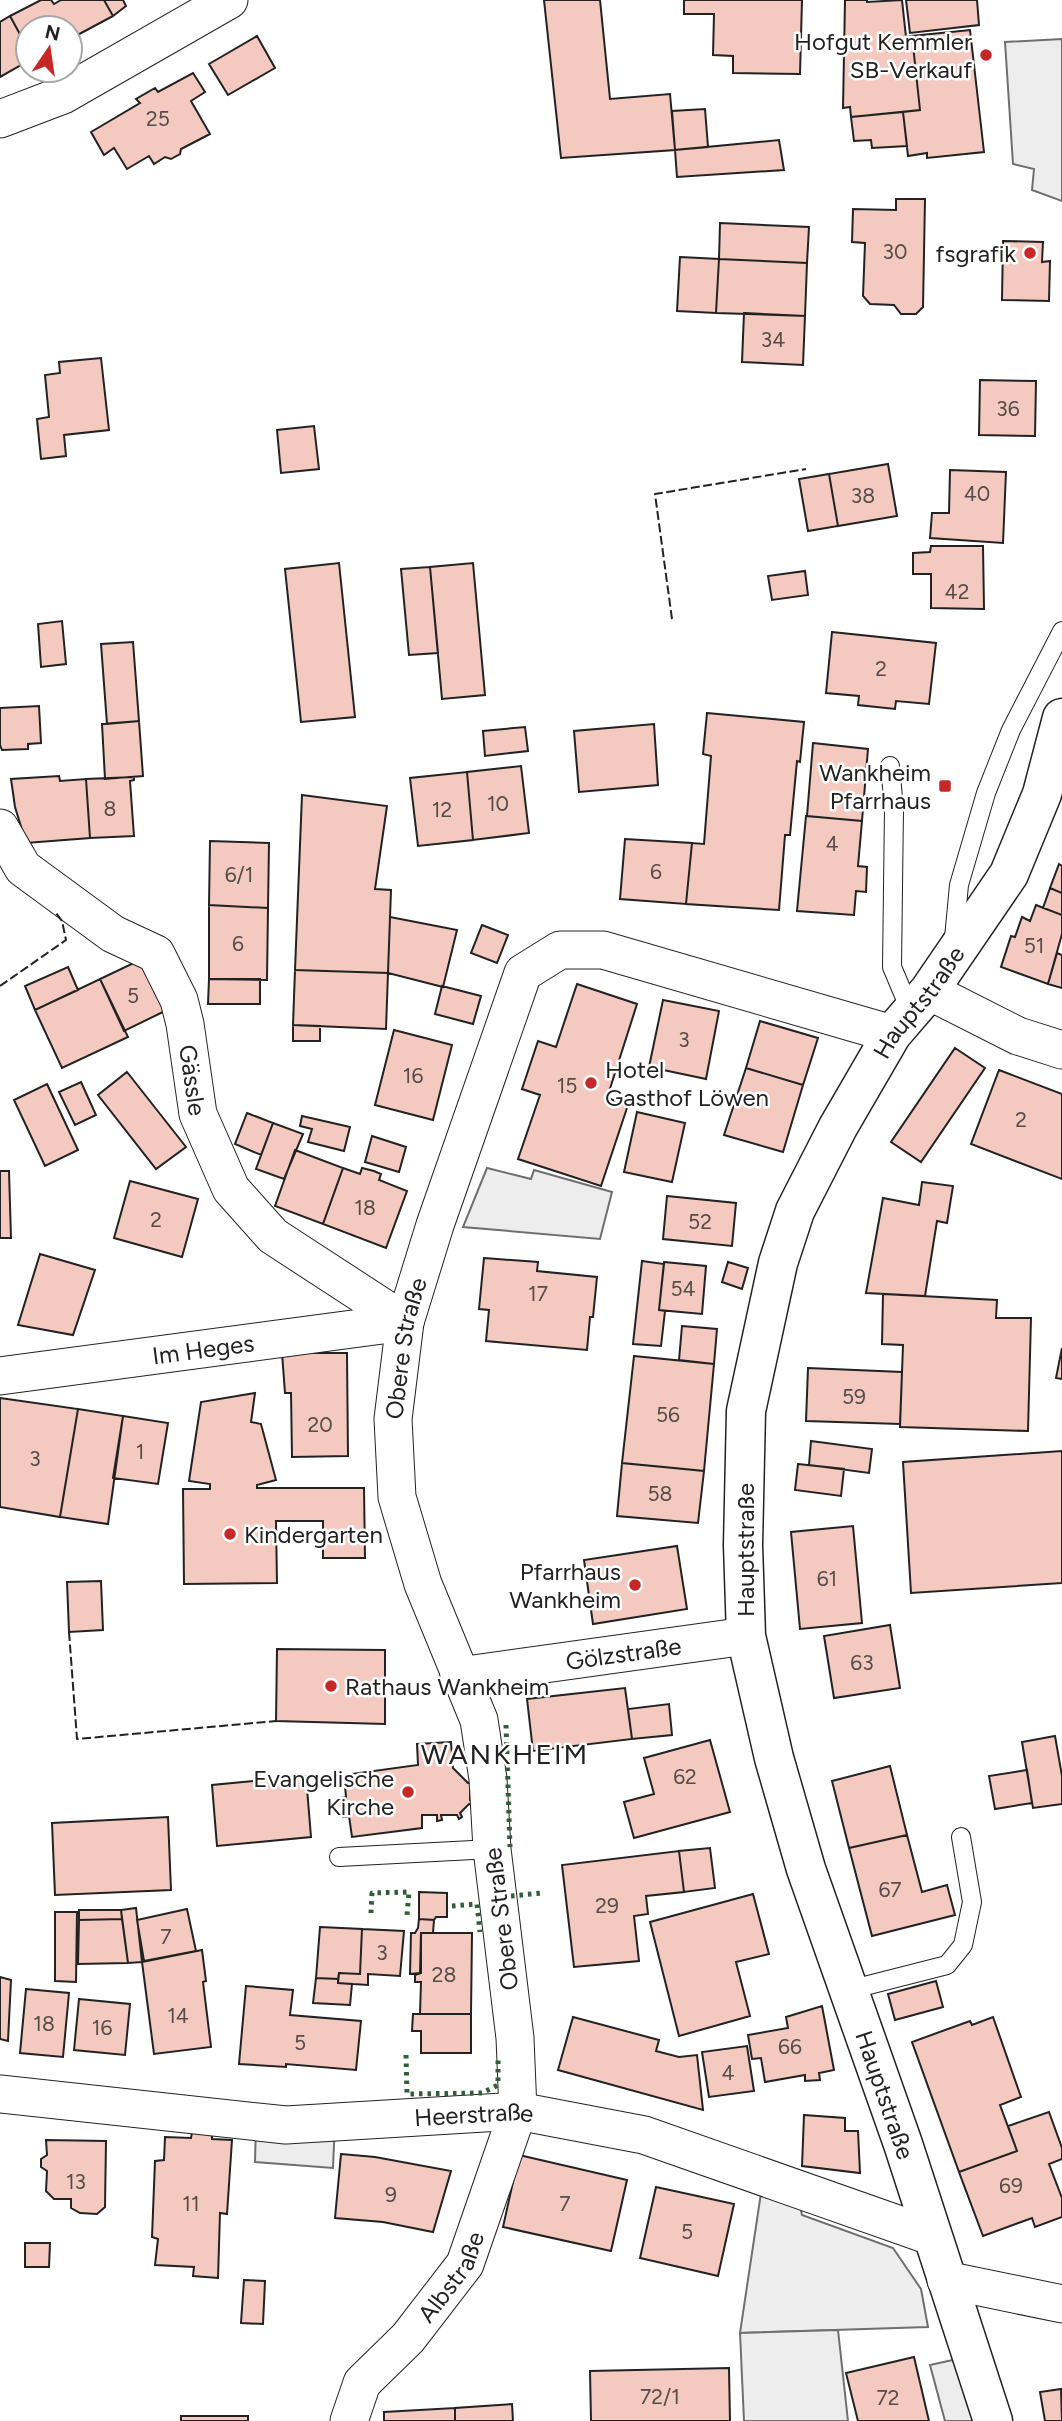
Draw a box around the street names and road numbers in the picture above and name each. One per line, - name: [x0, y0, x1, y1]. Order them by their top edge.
- street label: Hauptstraße: [867, 940, 970, 1064]
- street label: Gässle: [174, 1043, 213, 1117]
- street label: Obere Straße: [379, 1274, 432, 1421]
- street label: Im Heges: [151, 1328, 256, 1370]
- street label: Hauptstraße: [731, 1483, 760, 1617]
- street label: Gölzstraße: [564, 1631, 683, 1675]
- street label: Obere Straße: [478, 1846, 524, 1992]
- street label: Hauptstraße: [849, 2027, 921, 2163]
- street label: Heerstraße: [413, 2096, 536, 2132]
- street label: Albstraße: [411, 2228, 490, 2328]

